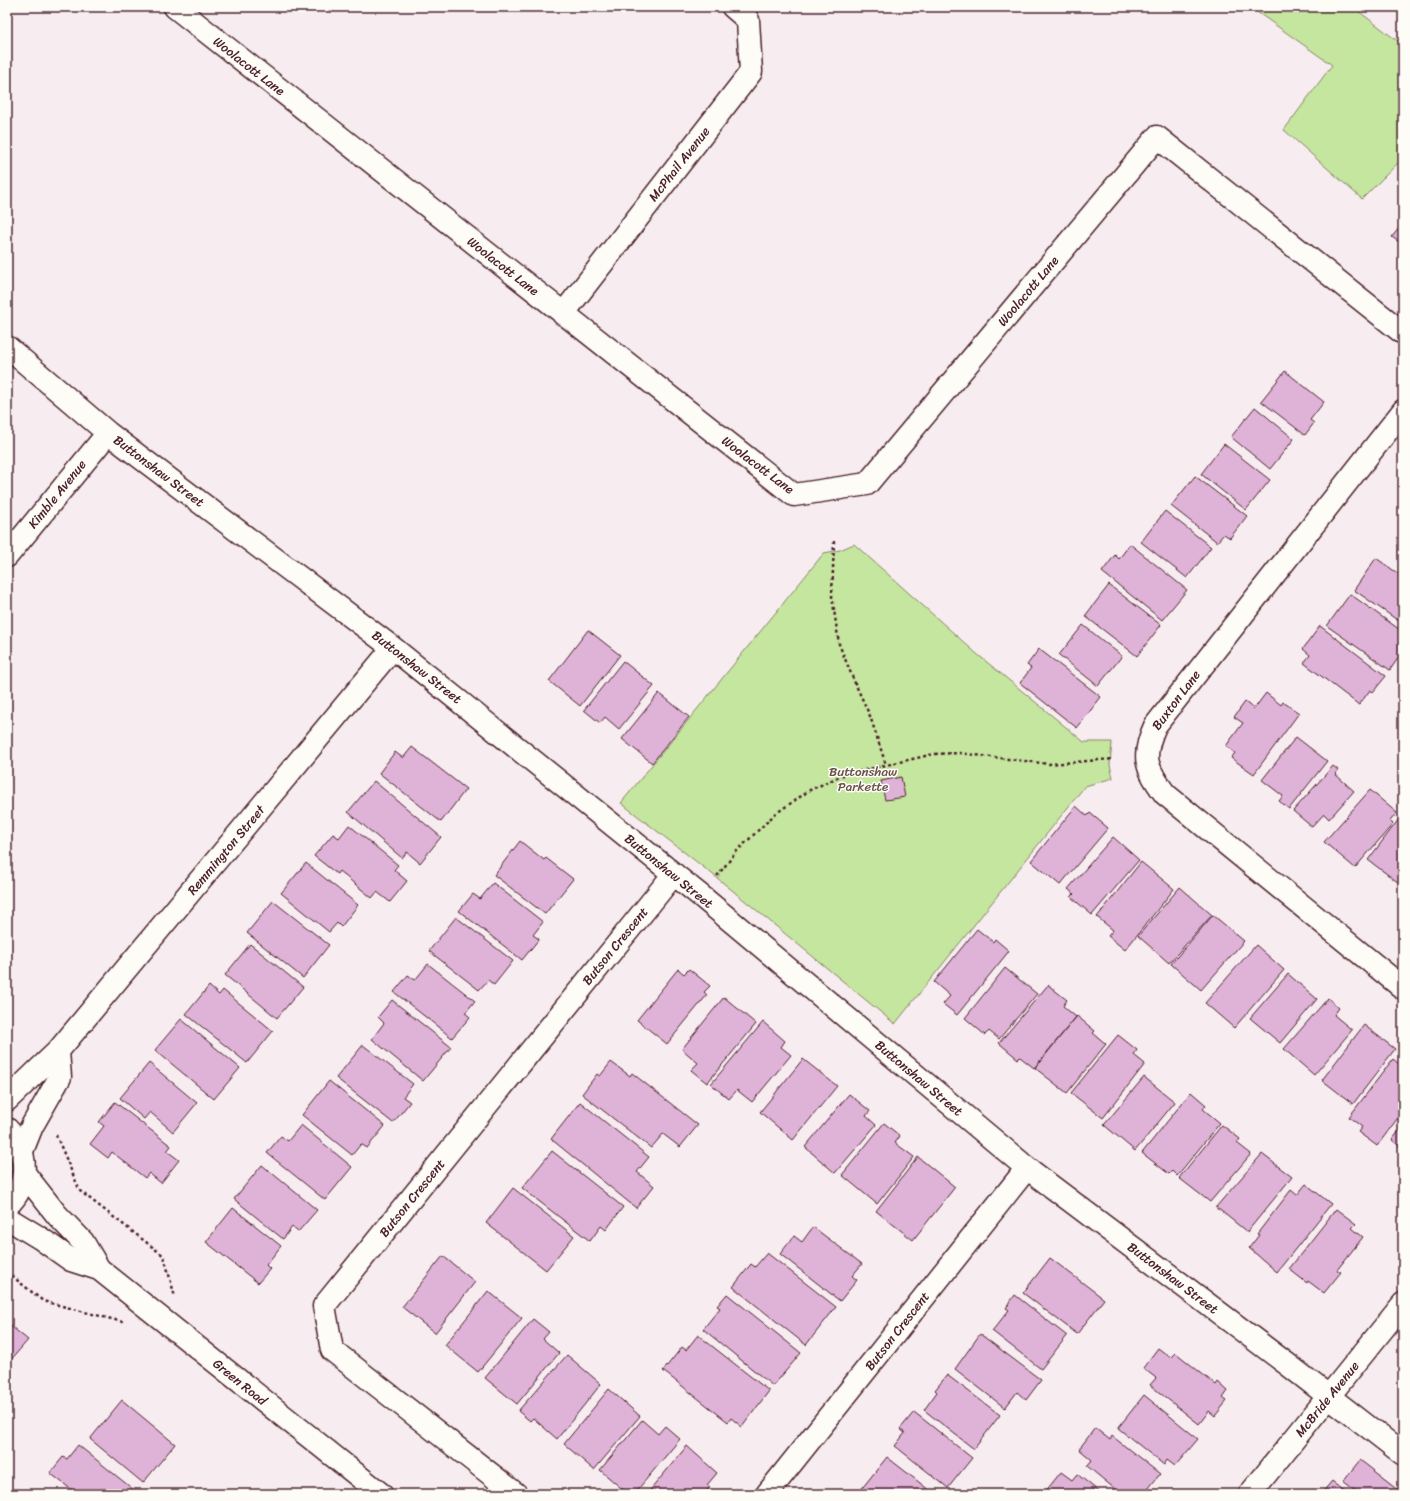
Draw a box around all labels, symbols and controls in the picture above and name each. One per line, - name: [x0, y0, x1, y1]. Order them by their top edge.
- street label: Woolacott Lane: [208, 30, 290, 102]
- street label: McPhail Avenue: [642, 121, 716, 207]
- street label: Woolacott Lane: [462, 230, 544, 302]
- street label: Woolacott Lane: [991, 250, 1065, 332]
- street label: Buttonshaw Street: [108, 429, 210, 513]
- street label: Woolacott Lane: [717, 430, 799, 500]
- street label: Kimble Avenue: [22, 454, 92, 534]
- street label: Buttonshaw Street: [367, 624, 467, 710]
- street label: Buxton Lane: [1146, 665, 1207, 735]
- park label: Buttonshaw Parkette: [829, 760, 898, 798]
- street label: Remmington Street: [181, 799, 271, 900]
- street label: Buttonshaw Street: [619, 828, 719, 915]
- street label: Butson Crescent: [576, 901, 654, 990]
- street label: Buttonshaw Street: [870, 1034, 969, 1122]
- street label: Butson Crescent: [373, 1153, 451, 1242]
- street label: Buttonshaw Street: [1122, 1236, 1224, 1320]
- street label: Butson Crescent: [859, 1286, 936, 1376]
- street label: Green Road: [208, 1353, 273, 1412]
- street label: McBride Avenue: [1289, 1355, 1365, 1442]

